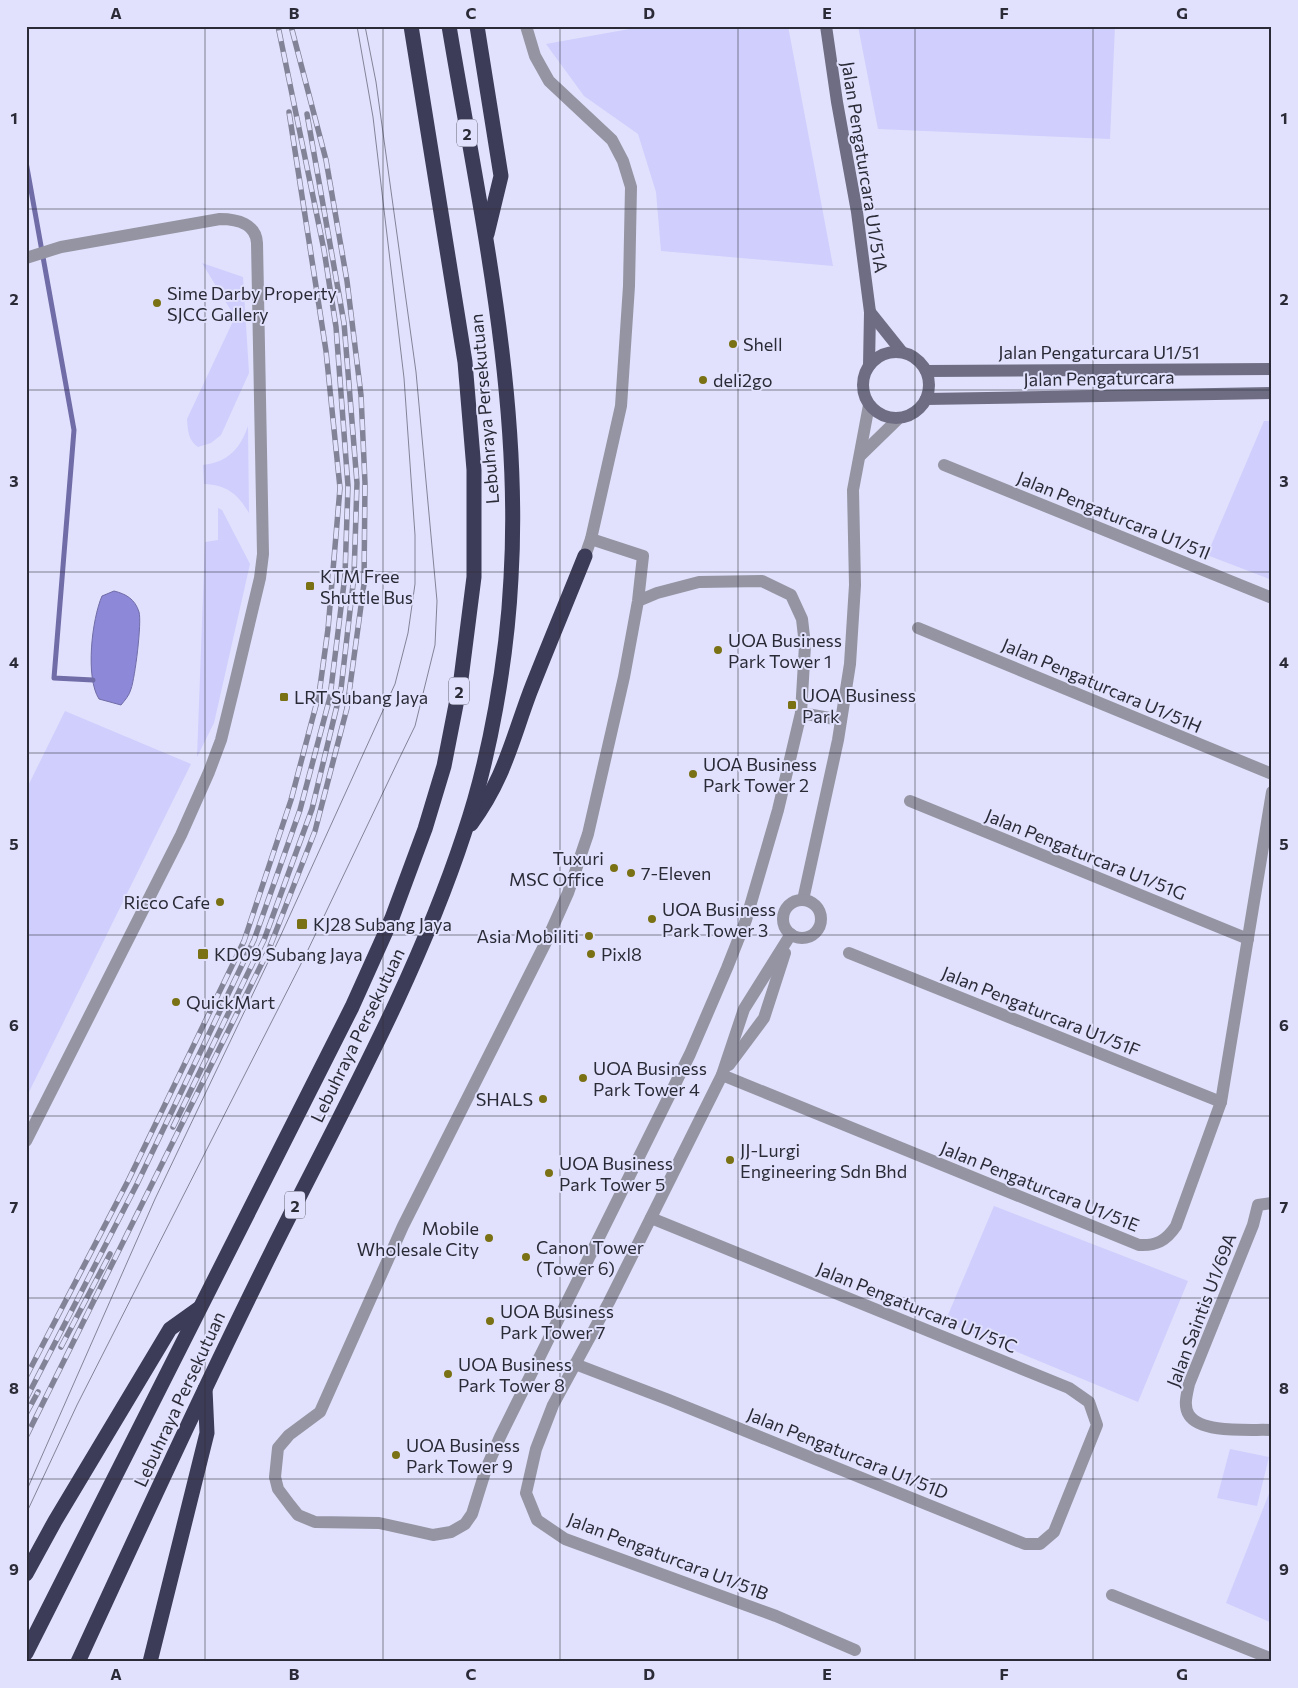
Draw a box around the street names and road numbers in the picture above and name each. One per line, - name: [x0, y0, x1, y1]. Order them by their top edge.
- street label: Jalan Pengaturcara U1/51A: [837, 60, 893, 274]
- road number: 2: [457, 120, 477, 146]
- street label: Lebuhraya Persekutuan: [465, 313, 503, 505]
- street label: Jalan Pengaturcara U1/51: [998, 341, 1200, 363]
- street label: Jalan Pengaturcara: [1023, 366, 1175, 390]
- street label: Jalan Pengaturcara U1/51I: [1014, 466, 1214, 564]
- street label: Jalan Pengaturcara U1/51H: [999, 633, 1205, 737]
- road number: 2: [449, 678, 469, 704]
- street label: Jalan Pengaturcara U1/51G: [982, 804, 1190, 904]
- street label: Lebuhraya Persekutuan: [305, 944, 409, 1126]
- street label: Jalan Pengaturcara U1/51F: [939, 961, 1143, 1061]
- street label: Jalan Pengaturcara U1/51E: [937, 1136, 1143, 1236]
- road number: 2: [285, 1192, 305, 1218]
- street label: Jalan Saintis U1/69A: [1162, 1230, 1240, 1390]
- street label: Jalan Pengaturcara U1/51C: [814, 1257, 1020, 1357]
- street label: Lebuhraya Persekutuan: [129, 1308, 229, 1490]
- street label: Jalan Pengaturcara U1/51D: [744, 1403, 952, 1503]
- street label: Jalan Pengaturcara U1/51B: [565, 1508, 771, 1604]

